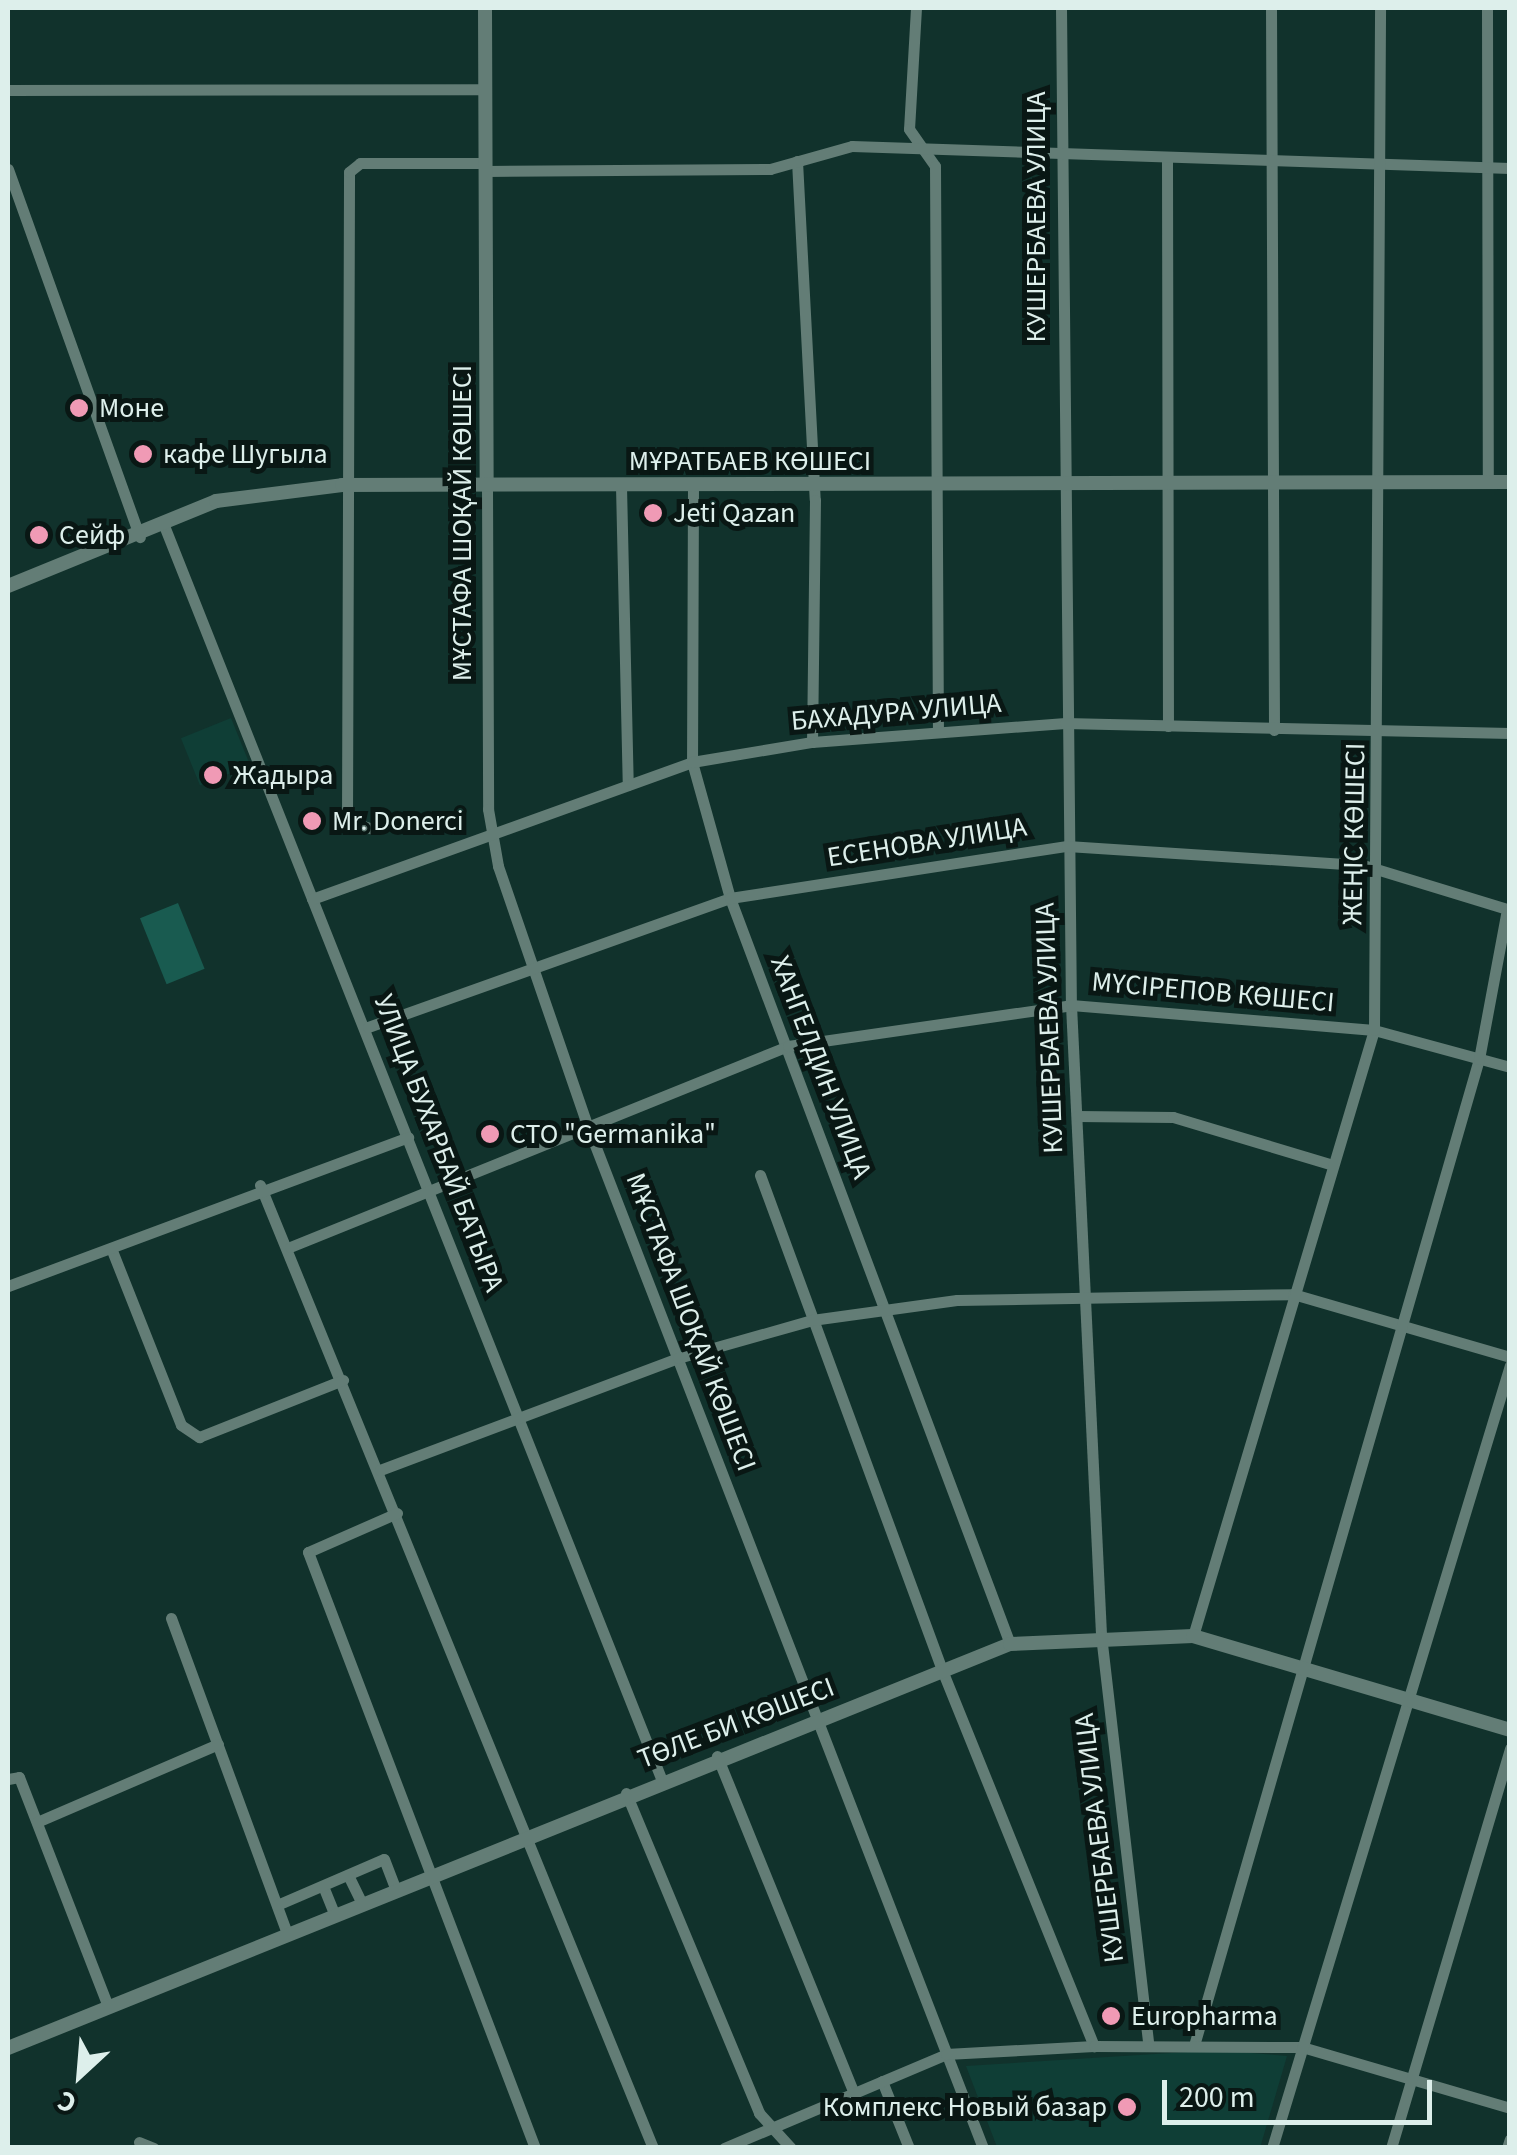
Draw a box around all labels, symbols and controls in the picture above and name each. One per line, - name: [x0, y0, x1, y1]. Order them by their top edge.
- street label: КУШЕРБАЕВА УЛИЦА: [1019, 91, 1053, 343]
- street label: МҰСТАФА ШОҚАЙ КӨШЕСІ: [445, 365, 479, 681]
- place label: Моне: [99, 391, 164, 425]
- marker: Моне: [68, 397, 90, 419]
- place label: кафе Шугыла: [163, 437, 328, 471]
- marker: кафе Шугыла: [132, 443, 154, 465]
- street label: МҰРАТБАЕВ КӨШЕСІ: [629, 444, 871, 478]
- place label: Jeti Qazan: [673, 496, 795, 530]
- marker: Jeti Qazan: [642, 502, 664, 524]
- place label: Сейф: [59, 518, 125, 552]
- marker: Сейф: [28, 524, 50, 546]
- street label: БАХАДУРА УЛИЦА: [789, 686, 1003, 738]
- street label: ЖЕҢІС КӨШЕСІ: [1336, 743, 1372, 925]
- place label: Жадыра: [233, 758, 333, 792]
- marker: Жадыра: [202, 764, 224, 786]
- place label: Mr. Donerci: [332, 804, 464, 838]
- marker: Mr. Donerci: [301, 810, 323, 832]
- street label: ЕСЕНОВА УЛИЦА: [825, 810, 1029, 874]
- street label: КУШЕРБАЕВА УЛИЦА: [1028, 902, 1070, 1154]
- street label: ХАНГЕЛДИН УЛИЦА: [763, 951, 879, 1183]
- street label: МҮСІРЕПОВ КӨШЕСІ: [1090, 965, 1336, 1019]
- street label: УЛИЦА БУХАРБАЙ БАТЫРА: [367, 990, 511, 1296]
- place label: СТО "Germanika": [510, 1117, 716, 1151]
- marker: СТО "Germanika": [479, 1123, 501, 1145]
- street label: МҰСТАФА ШОҚАЙ КӨШЕСІ: [619, 1168, 763, 1476]
- street label: ТӨЛЕ БИ КӨШЕСІ: [633, 1670, 839, 1776]
- street label: КУШЕРБАЕВА УЛИЦА: [1067, 1711, 1131, 1965]
- place label: Europharma: [1131, 1999, 1278, 2033]
- marker: Europharma: [1100, 2005, 1122, 2027]
- north arrow: [30, 2025, 130, 2125]
- scale bar: [1167, 2060, 1437, 2122]
- text: 200 m: [1179, 2076, 1255, 2119]
- text: С: [51, 2080, 83, 2124]
- place label: Комплекс Новый базар: [823, 2090, 1107, 2124]
- marker: Комплекс Новый базар: [1116, 2096, 1138, 2118]

